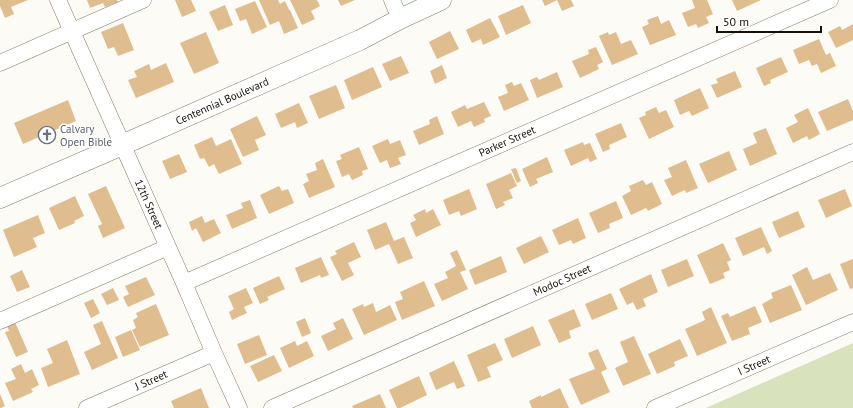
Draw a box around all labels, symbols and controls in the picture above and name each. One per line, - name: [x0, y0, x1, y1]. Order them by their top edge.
- scale bar: [717, 8, 821, 34]
- text: 50 m: [723, 14, 749, 29]
- street label: Centennial Boulevard: [173, 74, 271, 128]
- place label: Calvary Open Bible: [60, 122, 113, 149]
- street label: Parker Street: [477, 122, 538, 160]
- church icon: Calvary Open Bible: [37, 125, 57, 145]
- street label: 12th Street: [132, 177, 166, 231]
- street label: Modoc Street: [531, 261, 593, 299]
- street label: I Street: [736, 352, 773, 378]
- street label: J Street: [132, 367, 170, 394]

